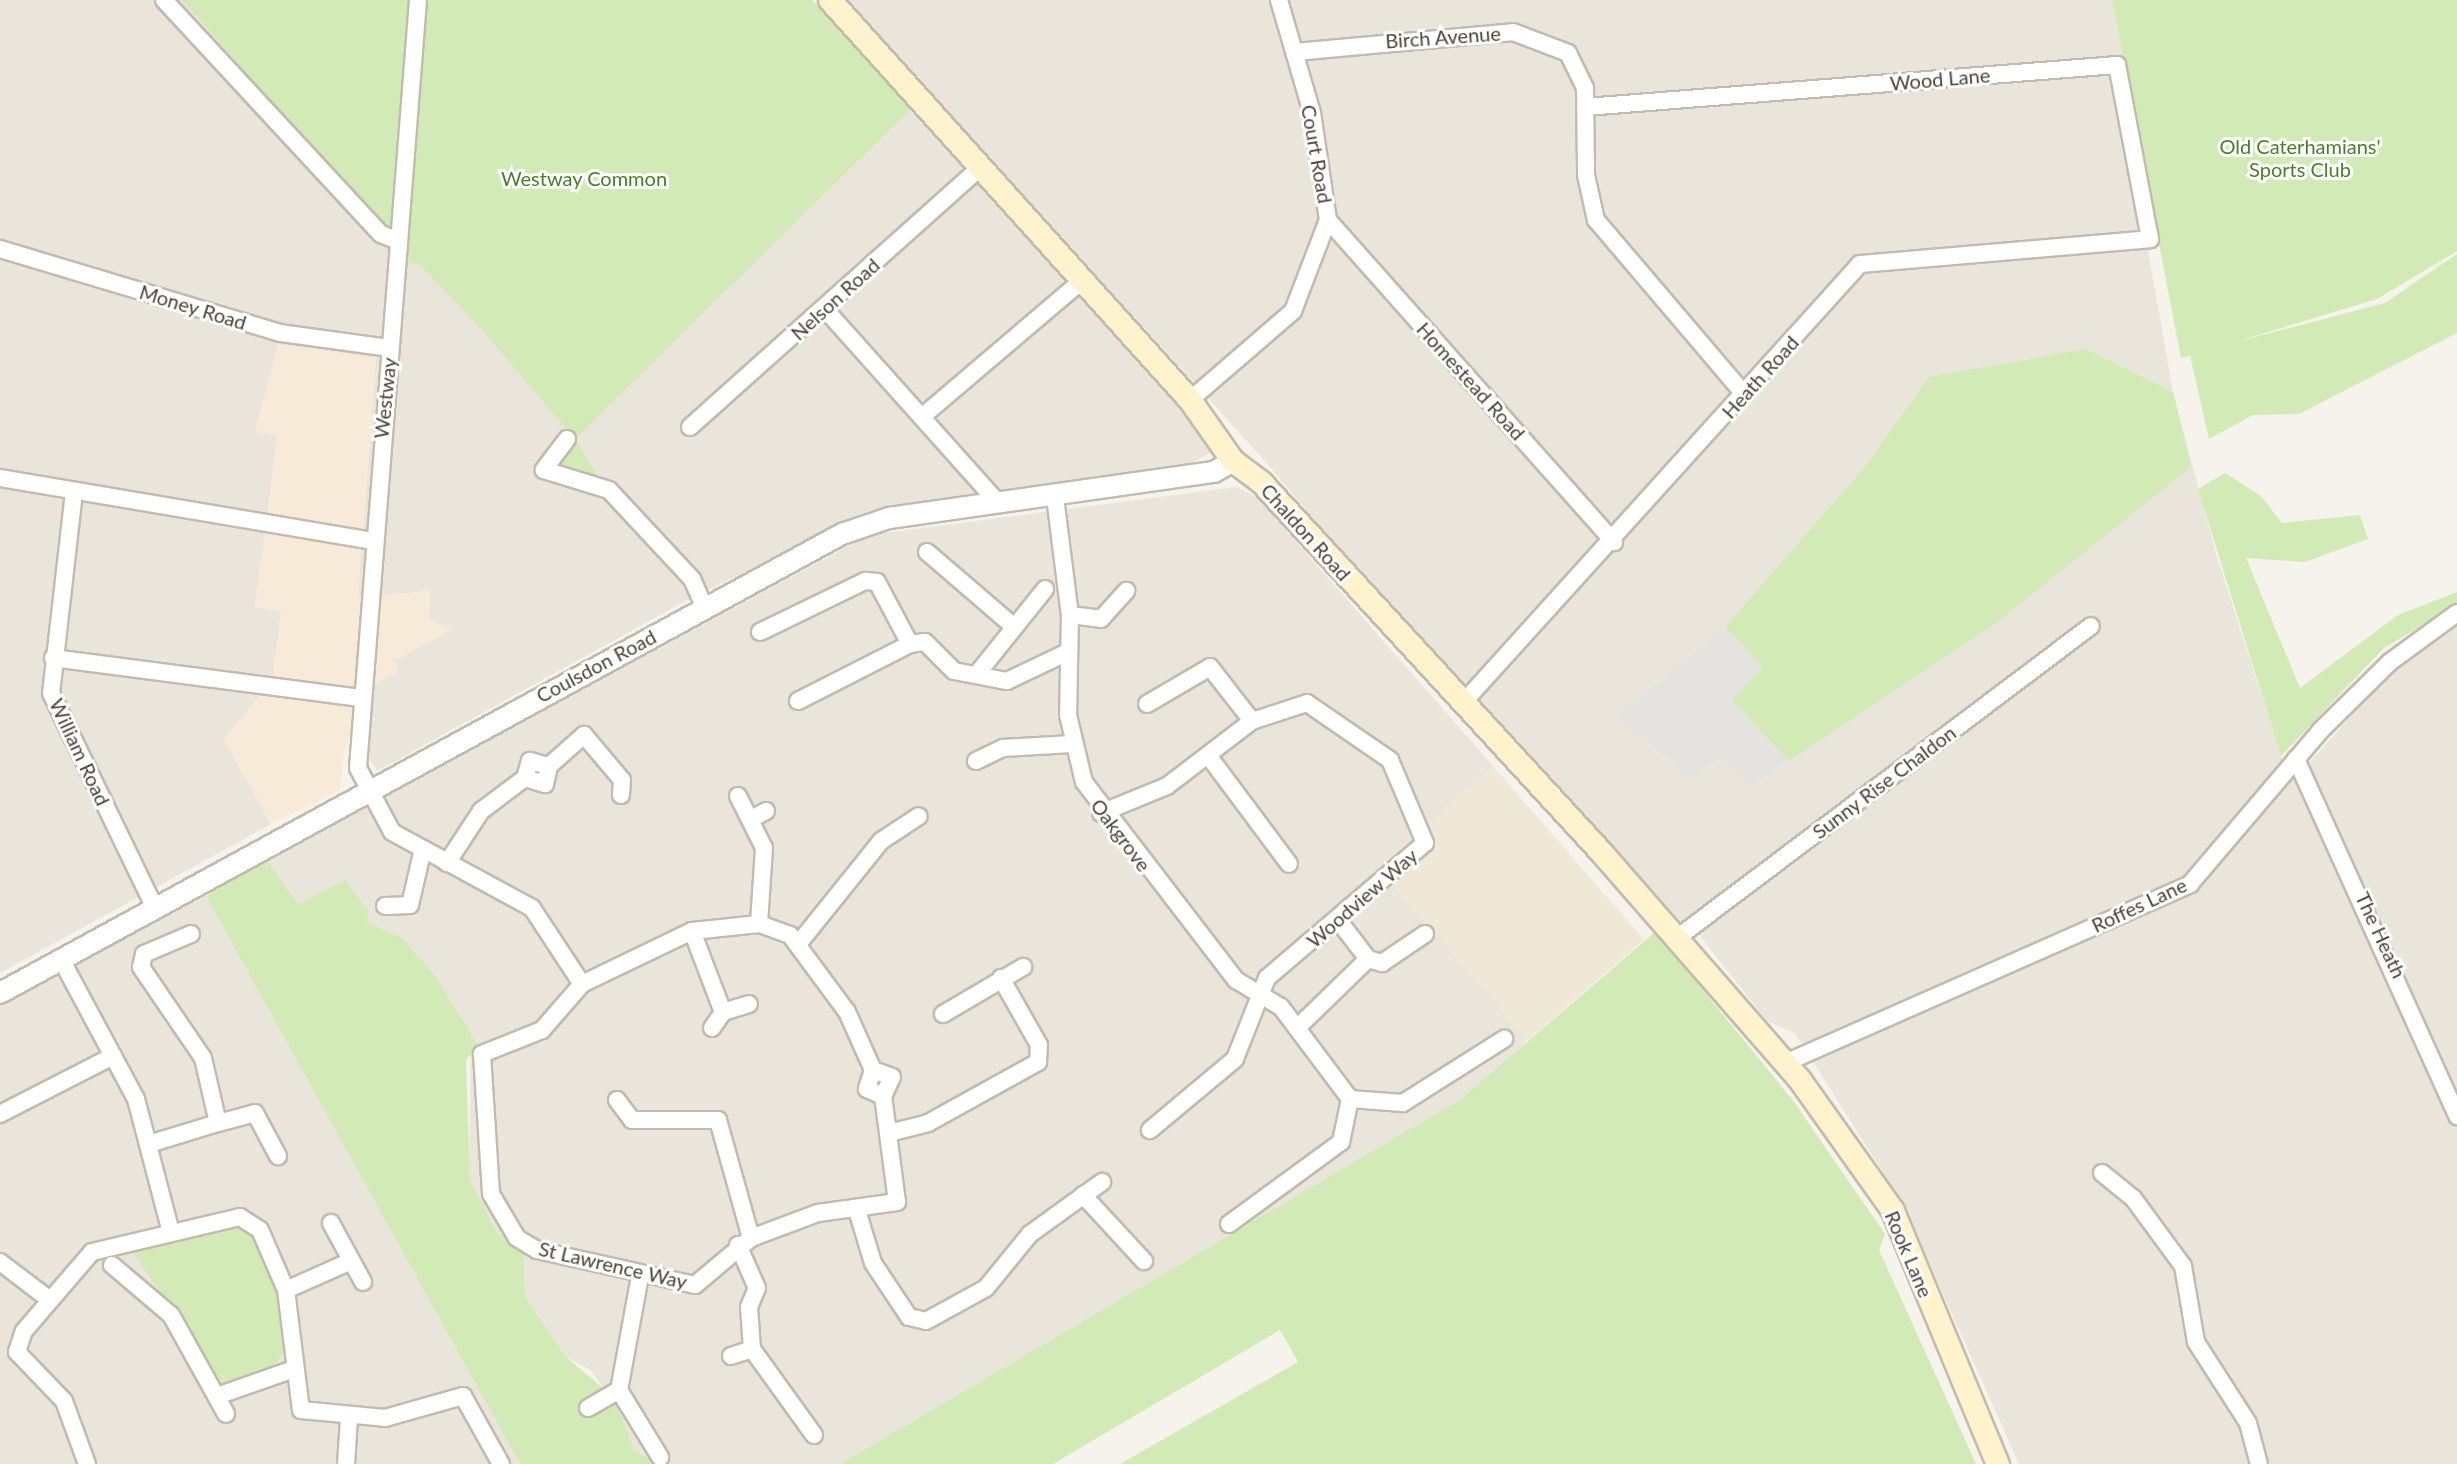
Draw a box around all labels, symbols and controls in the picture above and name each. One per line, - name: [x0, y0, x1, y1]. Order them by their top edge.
- street label: Birch Avenue: [1384, 21, 1502, 53]
- street label: Wood Lane: [1889, 63, 1991, 95]
- street label: Court Road: [1297, 103, 1337, 205]
- park label: Old Caterhamians' Sports Club: [2219, 134, 2381, 181]
- park label: Westway Common: [501, 166, 667, 190]
- street label: Nelson Road: [786, 253, 884, 345]
- street label: Money Road: [136, 279, 250, 335]
- street label: Homestead Road: [1412, 317, 1530, 445]
- street label: Heath Road: [1717, 331, 1803, 423]
- street label: Westway: [369, 356, 401, 440]
- street label: Chaldon Road: [1256, 479, 1356, 585]
- street label: Coulsdon Road: [532, 624, 660, 708]
- street label: William Road: [45, 695, 115, 809]
- street label: Sunny Rise Chaldon: [1807, 720, 1961, 844]
- street label: Oakgrove: [1086, 794, 1156, 876]
- street label: Woodview Way: [1302, 843, 1422, 953]
- street label: Roffes Lane: [2088, 873, 2190, 937]
- street label: The Heath: [2351, 888, 2411, 982]
- street label: Rook Lane: [1880, 1207, 1938, 1301]
- street label: St Lawrence Way: [536, 1236, 690, 1294]

